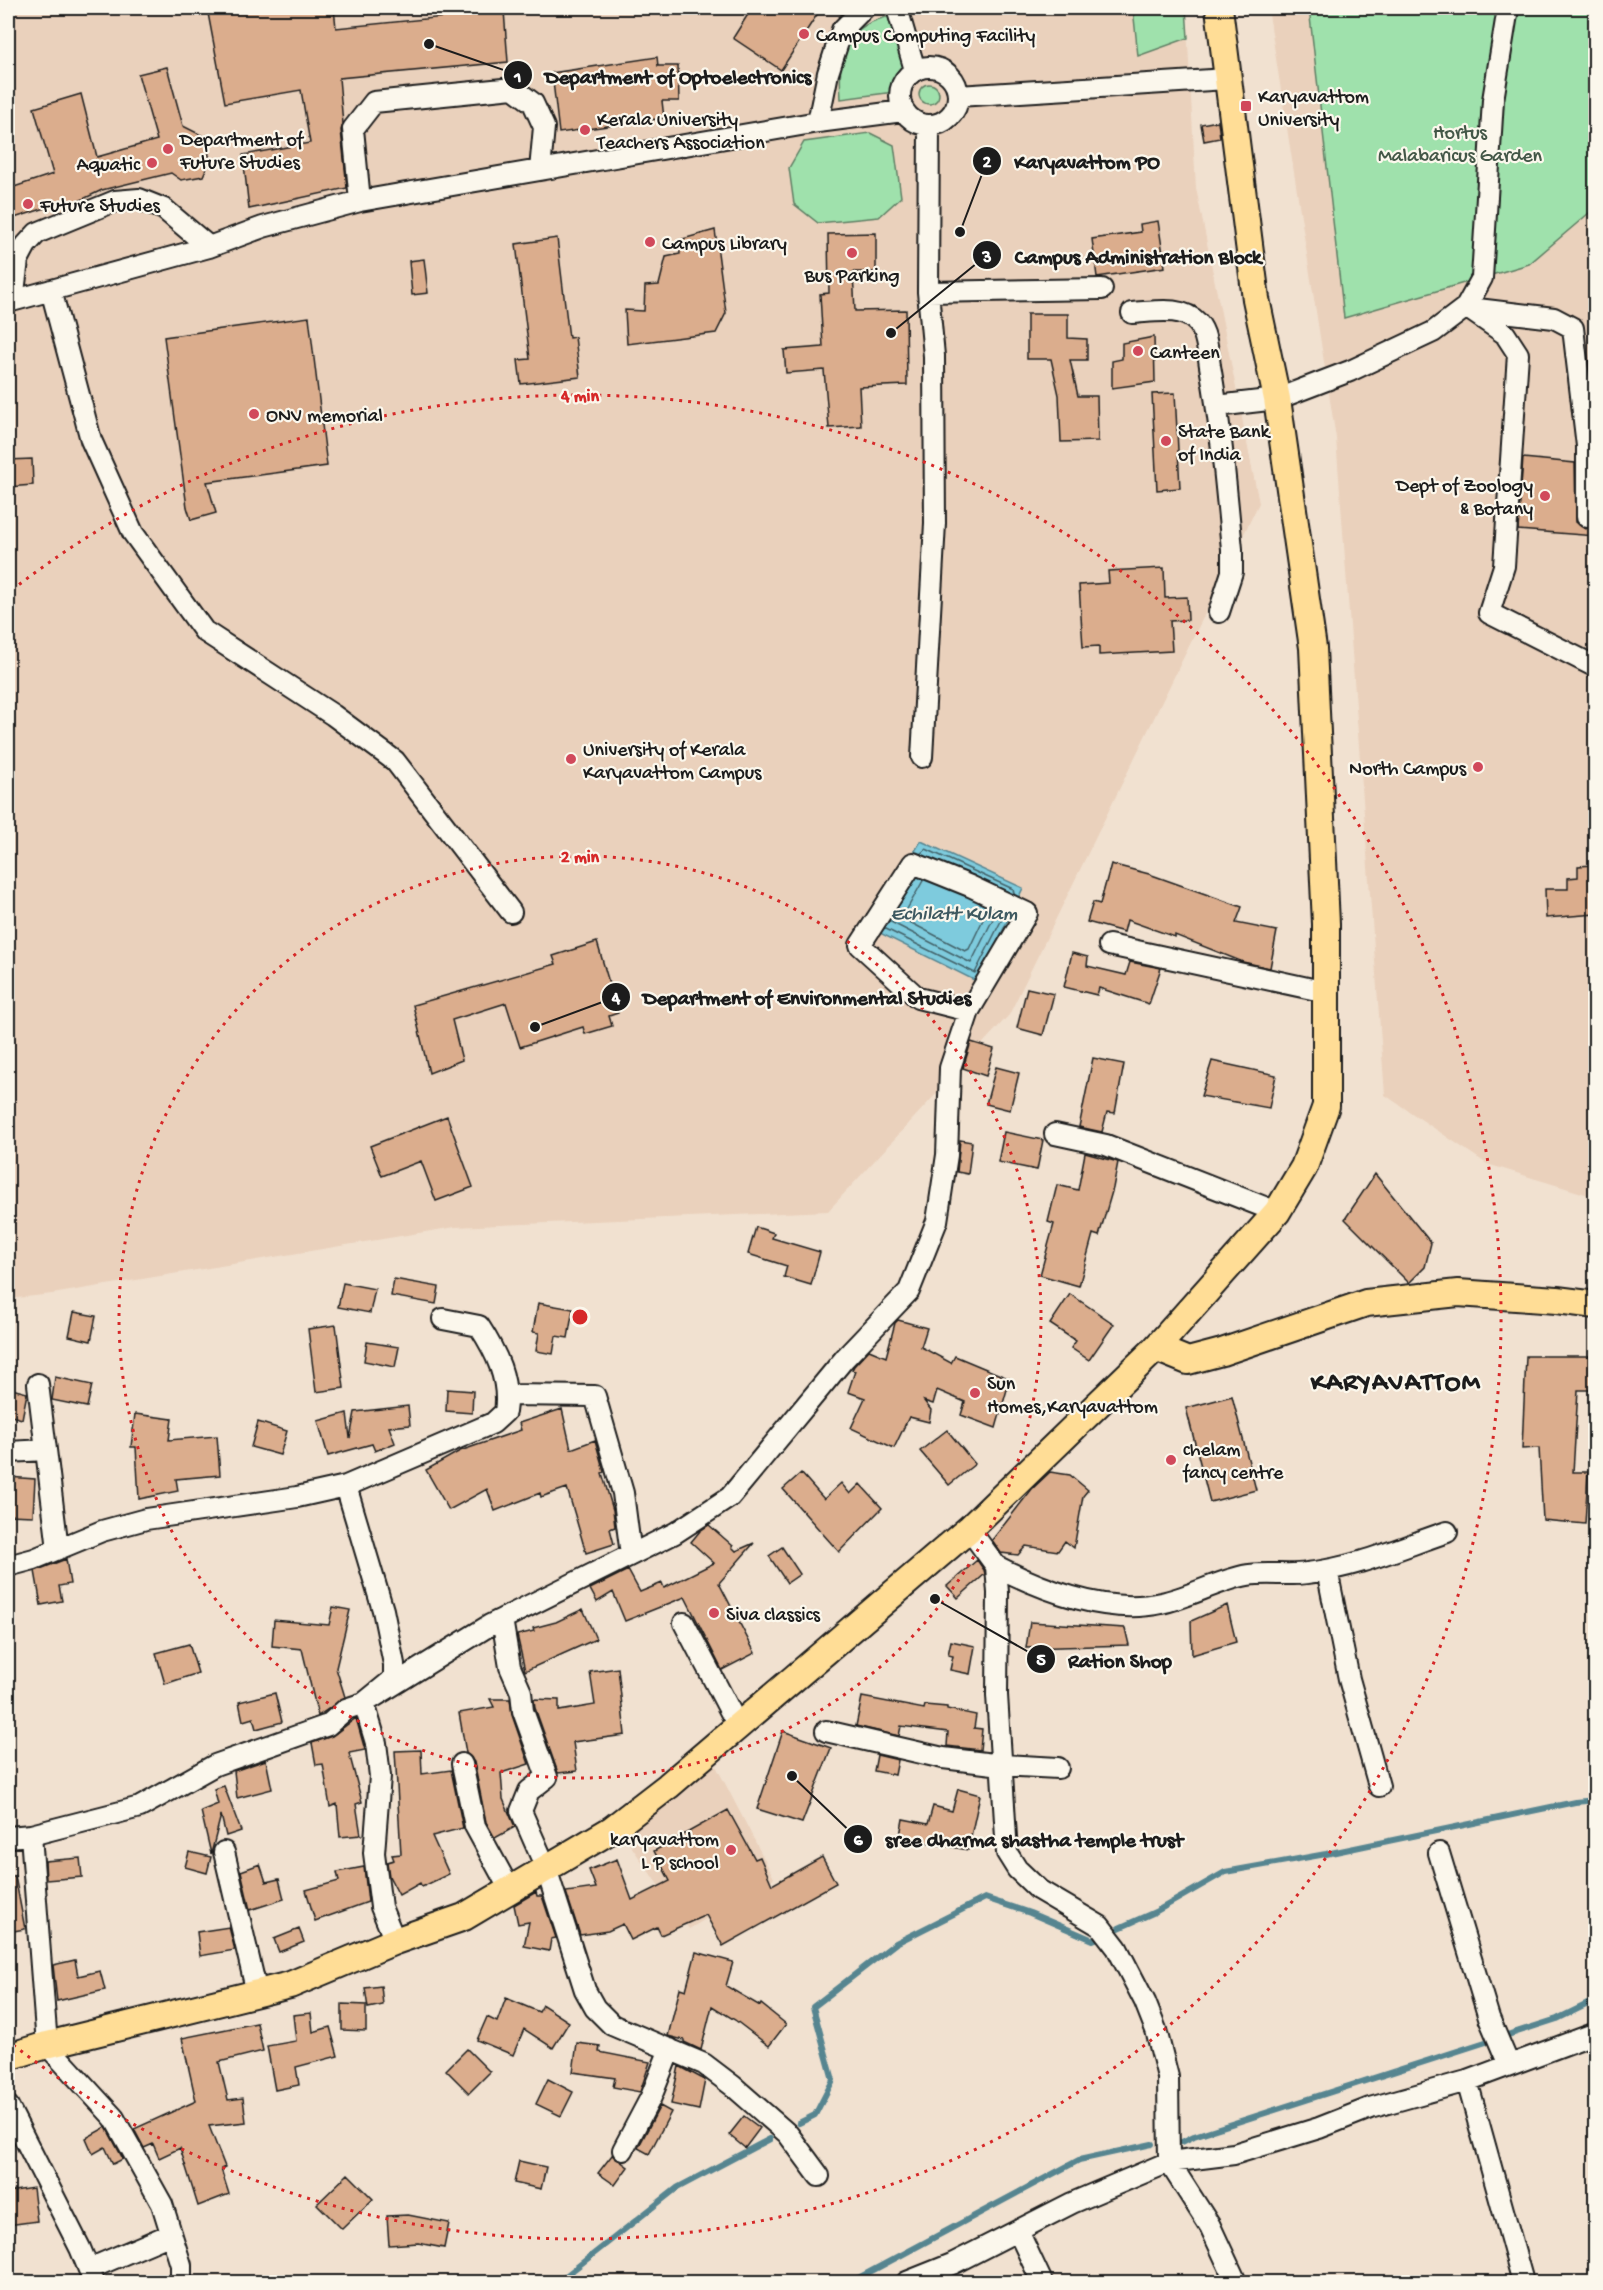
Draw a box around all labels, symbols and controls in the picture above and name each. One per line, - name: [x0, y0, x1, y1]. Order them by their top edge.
- place label: Campus Computing Facility: [816, 26, 1036, 49]
- marker: Campus Computing Facility: [797, 27, 811, 41]
- callout: Department of Optoelectronics: [503, 56, 823, 95]
- text: Department of Optoelectronics: [543, 67, 812, 92]
- text: 1: [513, 68, 522, 89]
- place label: Karyavattom University: [1258, 87, 1369, 133]
- marker: Karyavattom University: [1239, 99, 1253, 113]
- place label: Kerala University Teachers Association: [596, 110, 765, 156]
- marker: Kerala University Teachers Association: [578, 123, 592, 137]
- park label: Hortus Malabaricus Garden: [1378, 123, 1543, 169]
- place label: Department of Future Studies: [178, 130, 305, 176]
- callout: Karyavattom PO: [972, 141, 1172, 180]
- marker: Department of Future Studies: [161, 142, 175, 156]
- text: Karyavattom PO: [1013, 152, 1160, 177]
- text: 2: [983, 153, 992, 174]
- place label: Aquatic: [76, 155, 141, 178]
- marker: Aquatic: [145, 156, 159, 170]
- place label: Future Studies: [39, 196, 161, 219]
- marker: Future Studies: [21, 197, 35, 211]
- place label: Campus Library: [662, 234, 787, 257]
- marker: Campus Library: [643, 235, 657, 249]
- callout: Campus Administration Block: [972, 236, 1273, 275]
- marker: Bus Parking: [845, 246, 859, 260]
- text: Campus Administration Block: [1014, 247, 1264, 272]
- text: 3: [981, 248, 992, 269]
- place label: Bus Parking: [803, 266, 900, 289]
- place label: Canteen: [1150, 343, 1220, 366]
- marker: Canteen: [1131, 344, 1145, 358]
- text: 4 min: [560, 387, 599, 408]
- place label: ONV memorial: [266, 406, 383, 429]
- marker: ONV memorial: [247, 407, 261, 421]
- place label: State Bank of India: [1178, 422, 1272, 468]
- marker: State Bank of India: [1159, 434, 1173, 448]
- place label: Dept of Zoology & Botany: [1394, 476, 1533, 522]
- marker: Dept of Zoology & Botany: [1538, 489, 1552, 503]
- place label: University of Kerala Karyavattom Campus: [583, 740, 762, 786]
- marker: University of Kerala Karyavattom Campus: [564, 752, 578, 766]
- place label: North Campus: [1349, 759, 1467, 782]
- marker: North Campus: [1471, 760, 1485, 774]
- text: 2 min: [561, 848, 600, 869]
- water label: Echilatt Kulam: [890, 903, 1018, 928]
- callout: Department of Environmental Studies: [601, 978, 984, 1017]
- text: Department of Environmental Studies: [641, 988, 972, 1013]
- text: 4: [611, 989, 621, 1010]
- centre of rings: [570, 1307, 590, 1327]
- district label: KARYAVATTOM: [1310, 1369, 1481, 1400]
- place label: Sun Homes,Karyavattom: [987, 1374, 1158, 1420]
- marker: Sun Homes,Karyavattom: [968, 1386, 982, 1400]
- place label: chelam fancy centre: [1182, 1440, 1284, 1486]
- marker: chelam fancy centre: [1164, 1453, 1178, 1467]
- place label: Siva classics: [726, 1605, 820, 1628]
- marker: Siva classics: [707, 1606, 721, 1620]
- callout: Ration Shop: [1026, 1640, 1184, 1679]
- text: 5: [1036, 1651, 1046, 1672]
- text: Ration Shop: [1067, 1651, 1173, 1676]
- callout: sree dharma shastha temple trust: [843, 1819, 1195, 1858]
- place label: karyavattom L P school: [610, 1830, 719, 1876]
- text: sree dharma shastha temple trust: [885, 1830, 1186, 1855]
- text: 6: [853, 1831, 863, 1852]
- marker: karyavattom L P school: [724, 1843, 738, 1857]

